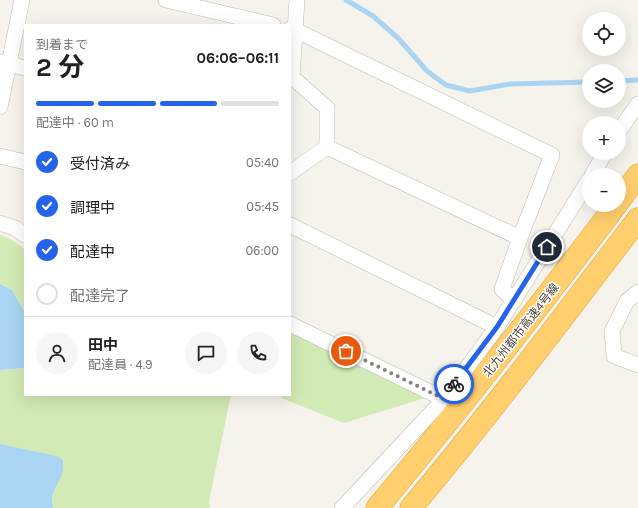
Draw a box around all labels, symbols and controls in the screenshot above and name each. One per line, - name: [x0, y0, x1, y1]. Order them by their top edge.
- map controls: [582, 12, 626, 212]
- button: locate: [582, 12, 626, 56]
- text: 到着まで: [36, 37, 88, 52]
- text: 06:06–06:11: [197, 49, 279, 67]
- text: 2 分: [36, 52, 84, 83]
- button: layers: [582, 64, 626, 108]
- text: 配達中 · 60 m: [36, 115, 114, 130]
- button: +: [582, 116, 626, 160]
- icon: check: [36, 151, 58, 173]
- text: 受付済み: [70, 155, 130, 173]
- text: 05:40: [246, 155, 279, 170]
- button: −: [582, 168, 626, 212]
- icon: check: [36, 195, 58, 217]
- text: 調理中: [70, 199, 115, 217]
- text: 05:45: [246, 199, 279, 214]
- pin: [530, 230, 564, 264]
- icon: home: [536, 236, 558, 258]
- icon: check: [36, 239, 58, 261]
- text: 配達中: [70, 243, 115, 261]
- text: 06:00: [245, 243, 279, 258]
- street label: 北九州都市高速4号線: [480, 280, 562, 380]
- text: 配達完了: [70, 287, 130, 305]
- button: person: [36, 332, 78, 374]
- button: chat: [185, 332, 227, 374]
- button: phone: [237, 332, 279, 374]
- pin: [329, 334, 363, 368]
- text: 田中: [88, 336, 118, 354]
- icon: bag: [335, 340, 357, 362]
- text: 配達員 · 4.9: [88, 357, 153, 372]
- courier: [434, 364, 474, 404]
- icon: bike: [443, 373, 465, 395]

